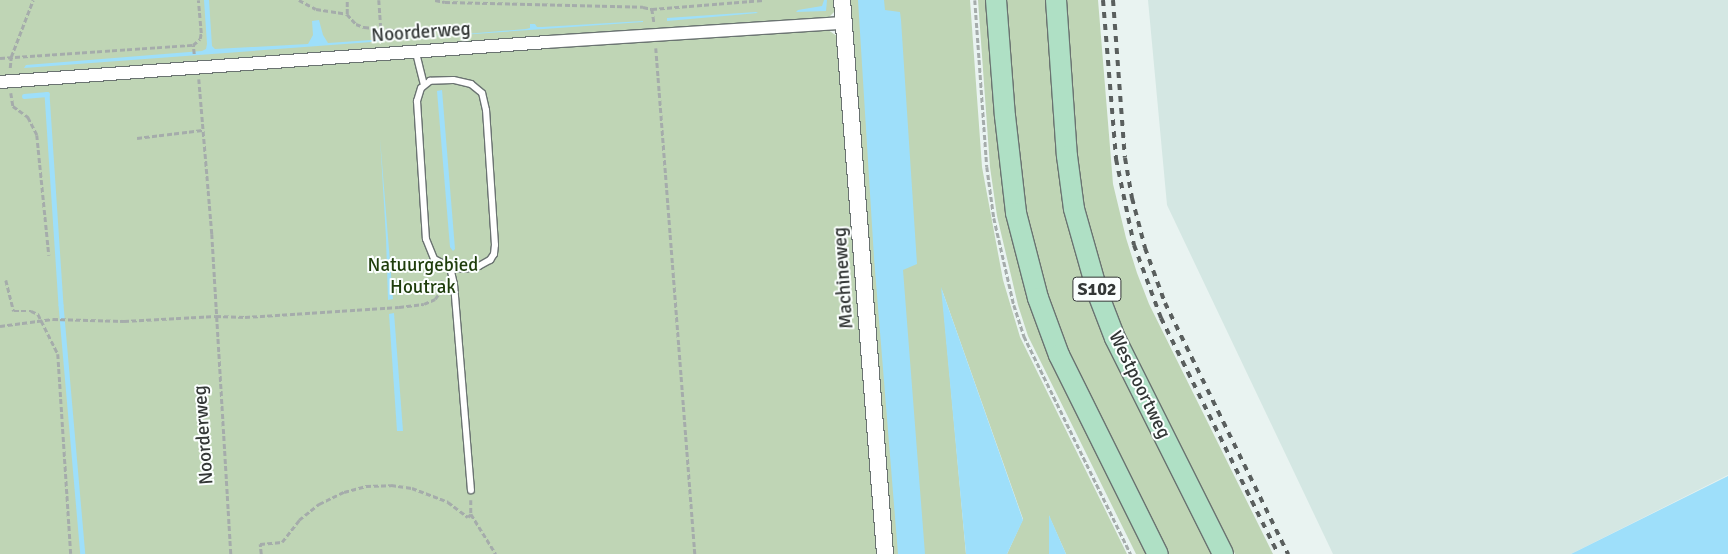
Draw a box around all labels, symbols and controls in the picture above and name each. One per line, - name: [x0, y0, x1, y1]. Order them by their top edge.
- street label: Noorderweg: [371, 18, 471, 48]
- street label: Machineweg: [829, 226, 859, 330]
- park label: Natuurgebied Houtrak: [368, 255, 478, 299]
- road number: S102: [1072, 274, 1122, 304]
- street label: Westpoortweg: [1103, 327, 1175, 443]
- street label: Noorderweg: [189, 385, 219, 485]

